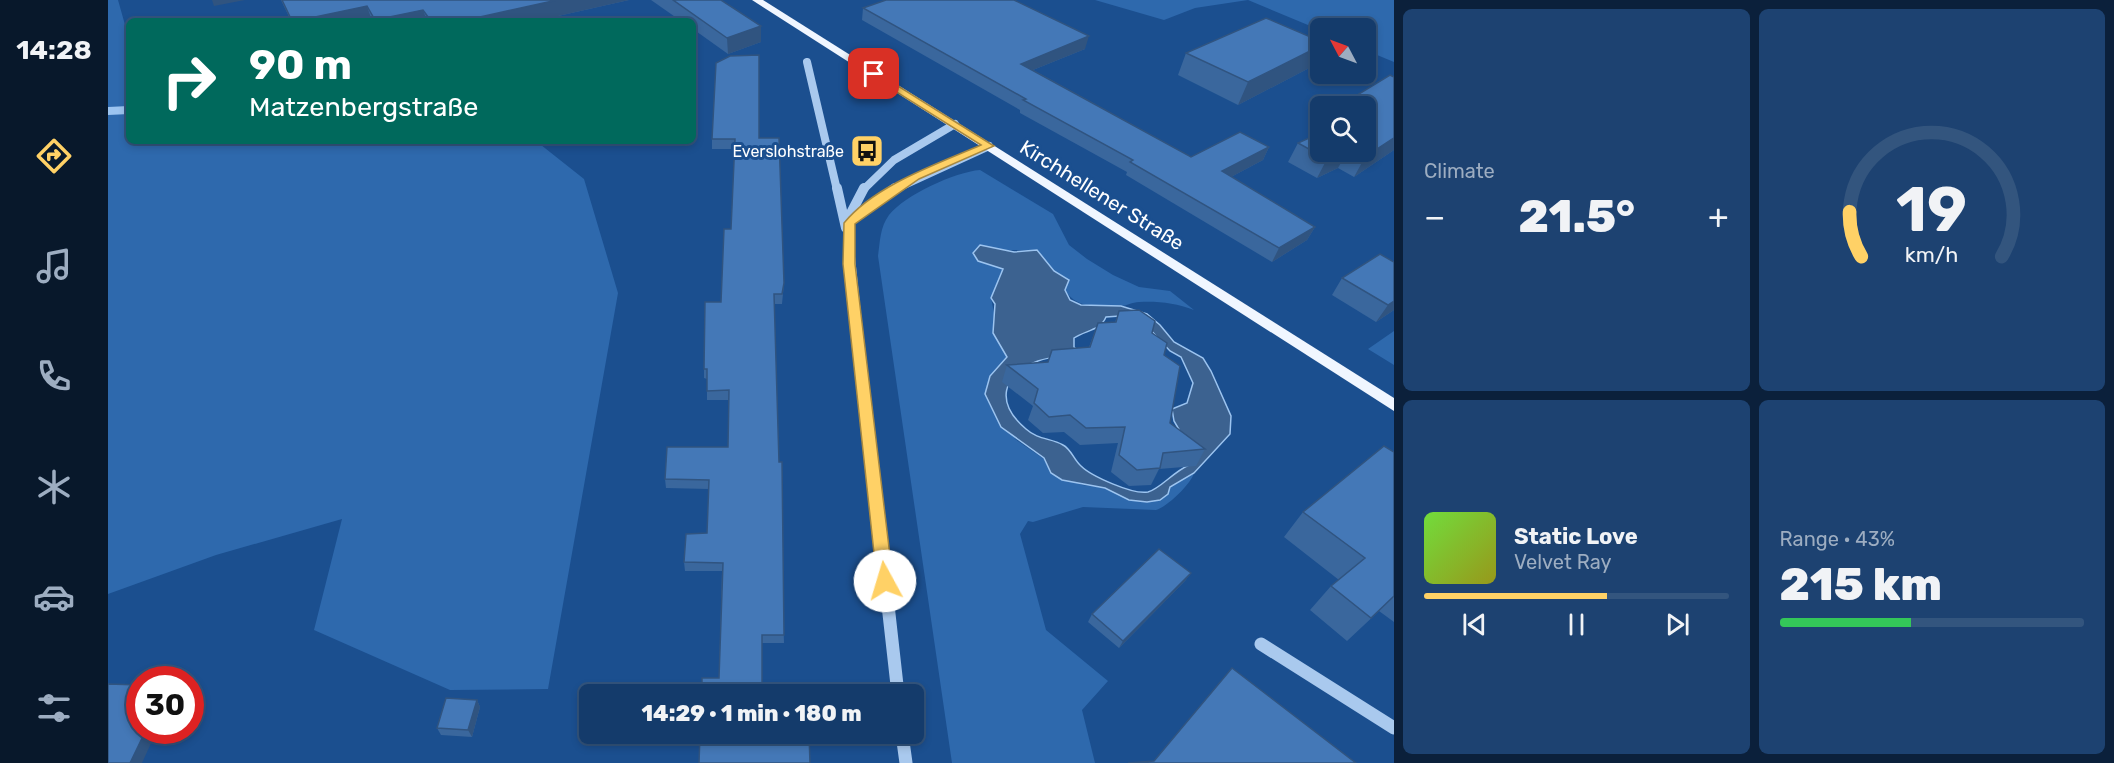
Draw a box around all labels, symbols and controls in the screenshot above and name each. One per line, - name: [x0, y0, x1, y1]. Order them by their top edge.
- north arrow: [1310, 18, 1376, 84]
- map controls: [1310, 18, 1376, 162]
- text: 14:28: [16, 34, 92, 66]
- text: 90 m: [249, 40, 352, 90]
- icon: right: [150, 42, 228, 120]
- pin: [848, 48, 899, 99]
- icon: arrive: [857, 57, 890, 90]
- text: Matzenbergstraße: [249, 91, 478, 123]
- button: search: [1310, 96, 1376, 162]
- bus stop icon: Everslohstraße: [849, 133, 885, 169]
- icon: directions: [33, 135, 75, 177]
- street label: Kirchhellener Straße: [1016, 135, 1188, 255]
- place label: Everslohstraße: [732, 142, 844, 161]
- text: Climate: [1424, 159, 1495, 183]
- text: 19: [1896, 173, 1967, 247]
- text: 21.5°: [1518, 190, 1635, 243]
- text: −: [1424, 197, 1445, 236]
- text: +: [1708, 197, 1728, 236]
- text: km/h: [1905, 242, 1959, 267]
- icon: music: [33, 245, 75, 287]
- icon: phone: [33, 355, 75, 397]
- icon: climate: [33, 466, 75, 508]
- text: Static Love: [1514, 523, 1638, 550]
- text: Range · 43%: [1780, 527, 1895, 551]
- position arrow: [853, 549, 917, 613]
- text: Velvet Ray: [1514, 550, 1612, 574]
- text: 215 km: [1780, 558, 1942, 611]
- icon: car: [33, 576, 75, 618]
- icon: previous: [1458, 608, 1491, 641]
- icon: pause: [1560, 608, 1593, 641]
- icon: next: [1661, 608, 1694, 641]
- speed limit sign: 30: [126, 666, 204, 744]
- icon: filters: [33, 687, 75, 729]
- text: 14:29 · 1 min · 180 m: [641, 700, 862, 727]

